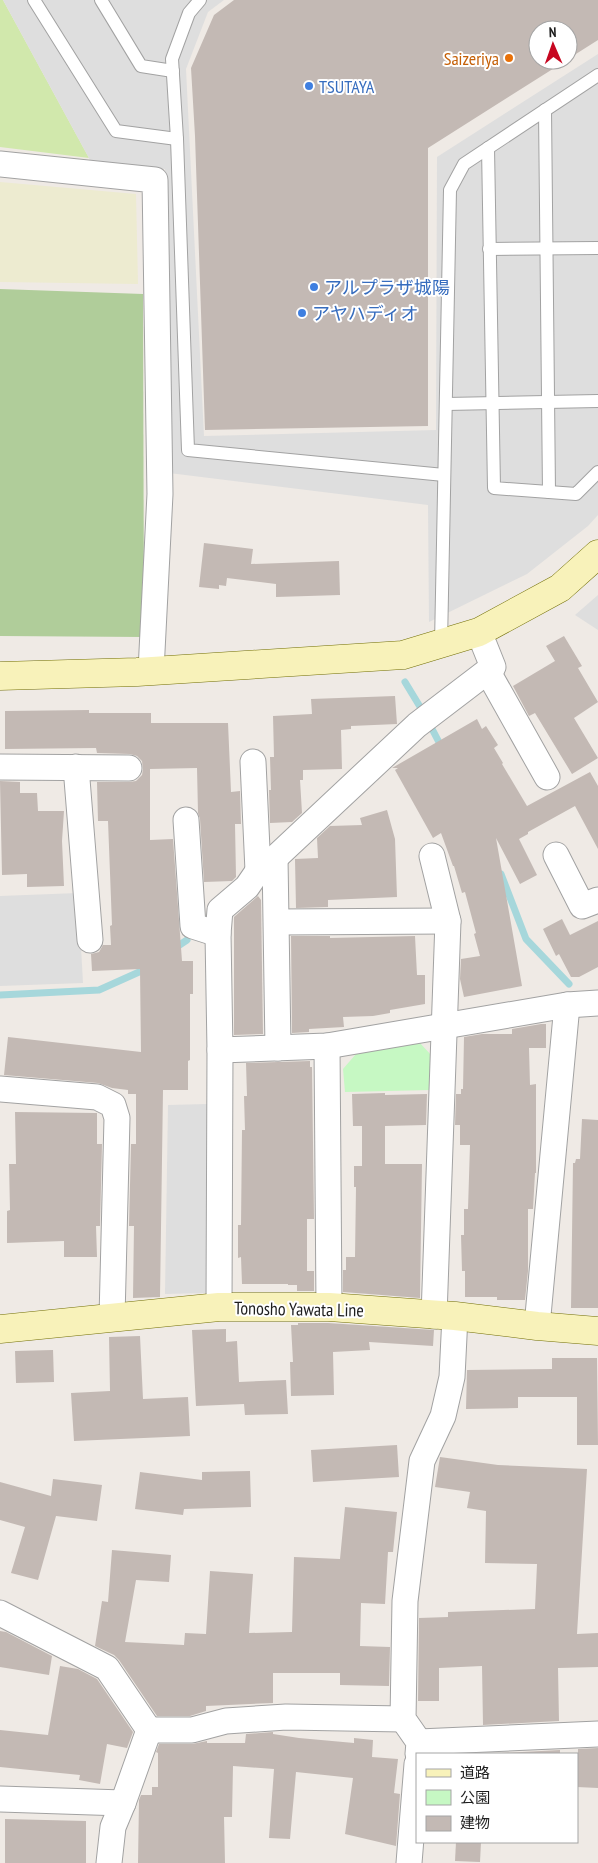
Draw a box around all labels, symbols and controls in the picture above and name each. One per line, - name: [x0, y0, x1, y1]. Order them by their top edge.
- north arrow: [528, 20, 578, 70]
- text: N: [548, 23, 557, 41]
- place label: Saizeriya: [444, 47, 499, 70]
- marker: Saizeriya: [503, 52, 515, 64]
- place label: TSUTAYA: [319, 75, 375, 98]
- marker: TSUTAYA: [303, 80, 315, 92]
- place label: アルプラザ城陽: [324, 276, 450, 299]
- marker: アルプラザ城陽: [308, 281, 320, 293]
- place label: アヤハディオ: [312, 302, 418, 325]
- marker: アヤハディオ: [296, 307, 308, 319]
- street label: Tonosho Yawata Line: [234, 1296, 364, 1322]
- legend: [416, 1753, 578, 1843]
- text: 道路: [460, 1763, 490, 1782]
- text: 公園: [460, 1788, 490, 1807]
- text: 建物: [460, 1813, 490, 1832]

